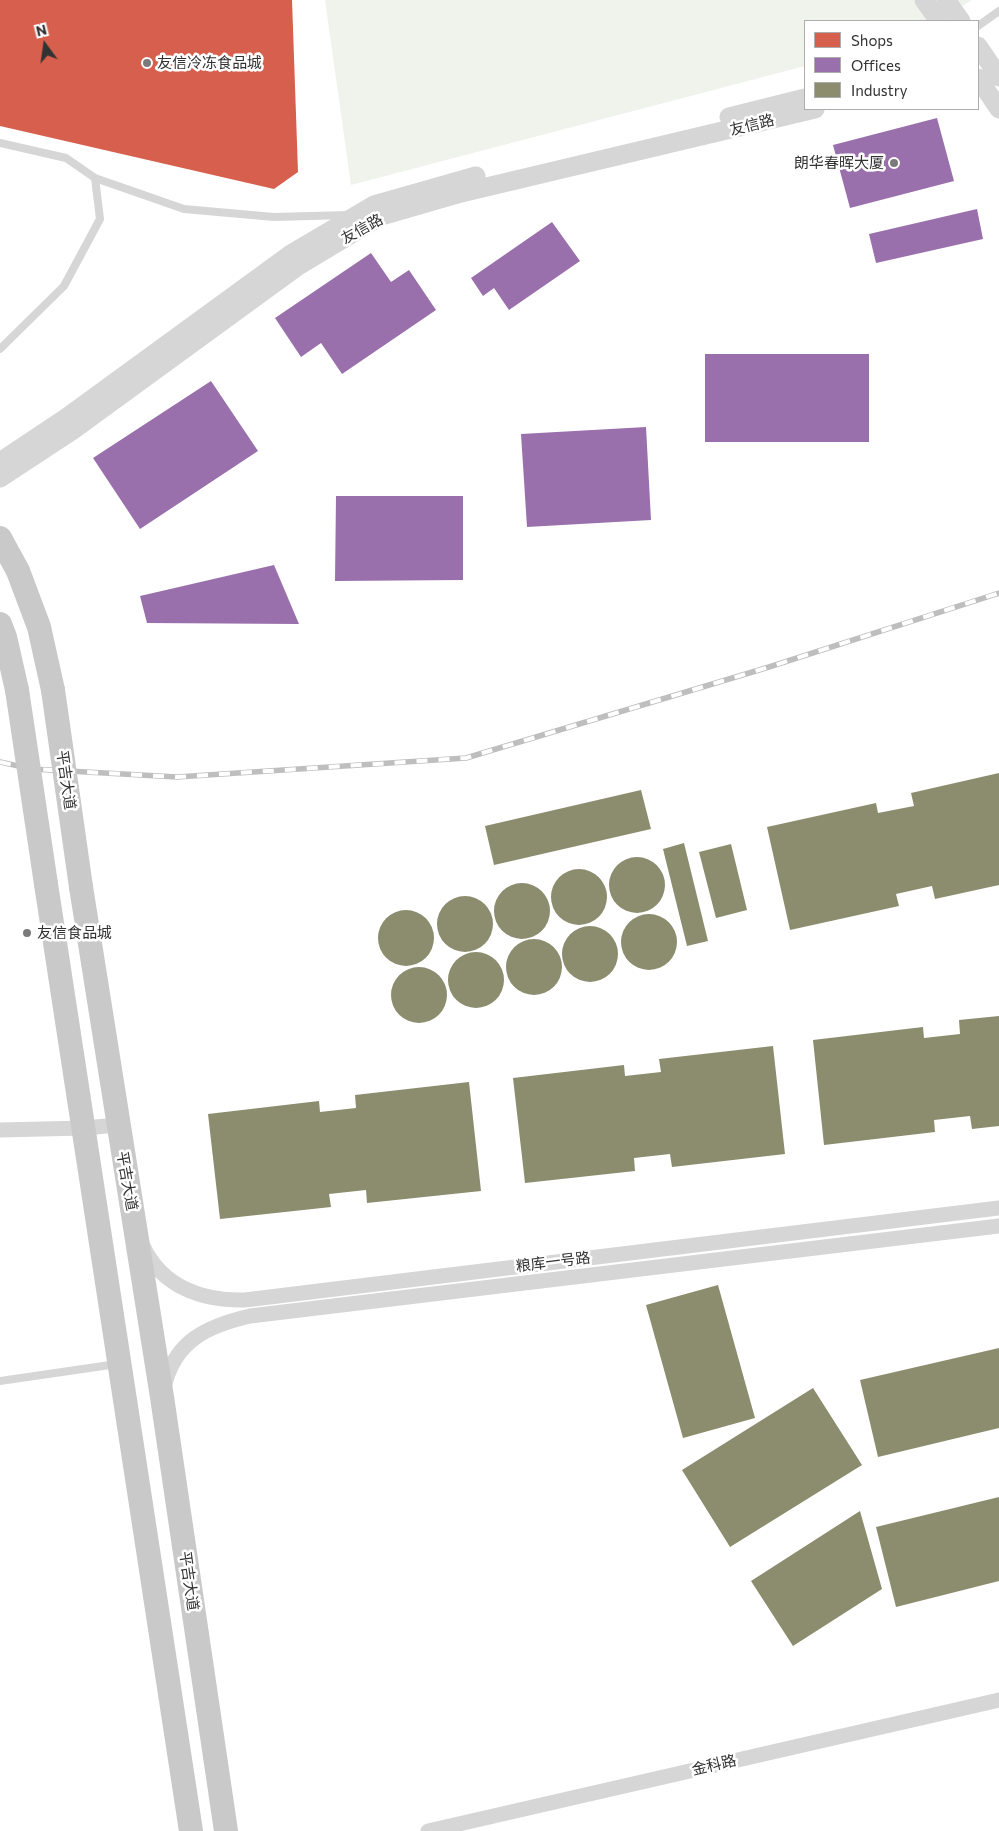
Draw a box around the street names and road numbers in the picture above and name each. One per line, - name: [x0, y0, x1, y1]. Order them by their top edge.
- street label: 友信路: [728, 111, 776, 139]
- street label: 友信路: [338, 210, 386, 248]
- street label: 平吉大道: [53, 749, 79, 811]
- street label: 平吉大道: [113, 1150, 141, 1212]
- street label: 粮库一号路: [515, 1248, 591, 1276]
- street label: 平吉大道: [176, 1550, 202, 1612]
- street label: 金科路: [690, 1751, 738, 1779]

